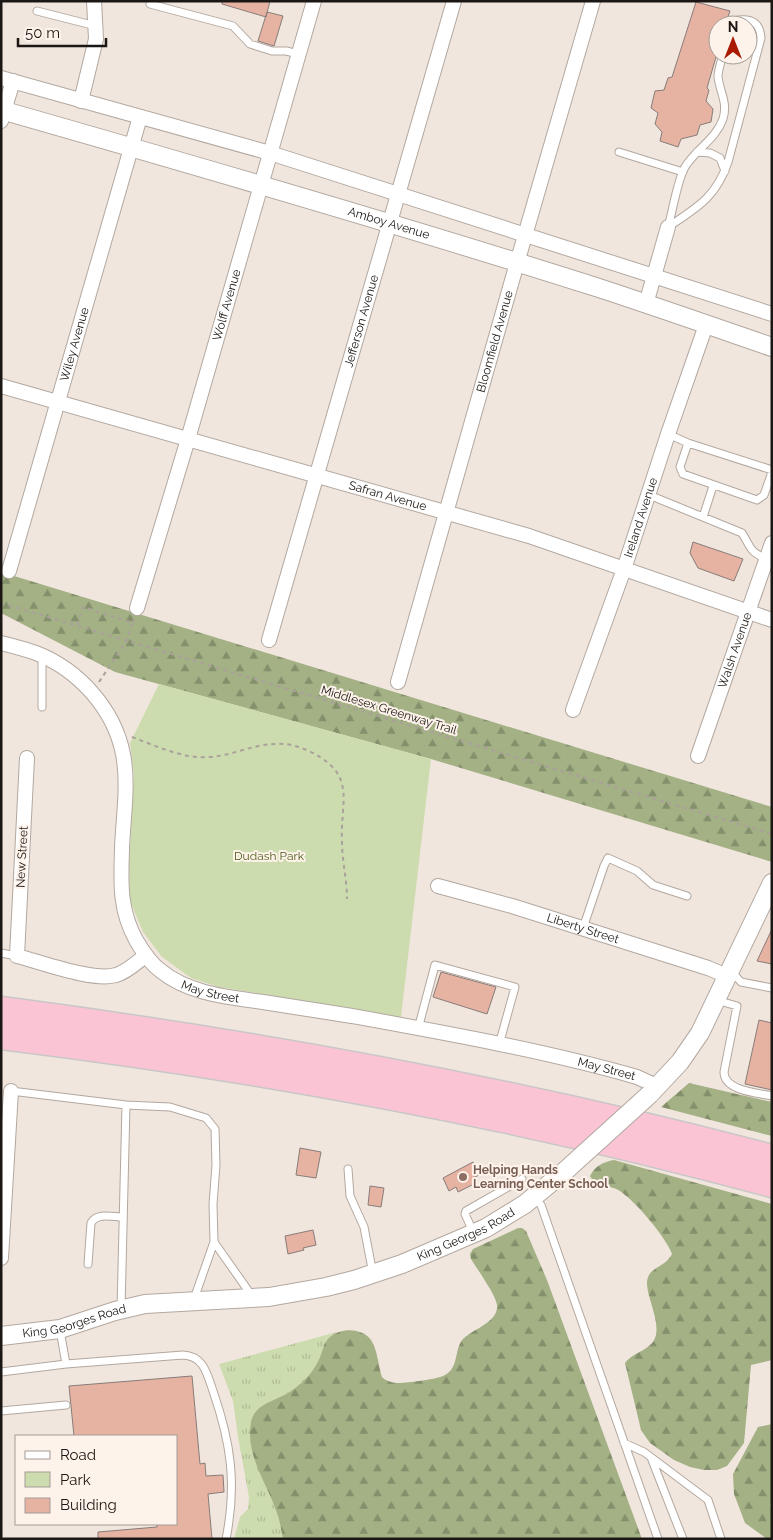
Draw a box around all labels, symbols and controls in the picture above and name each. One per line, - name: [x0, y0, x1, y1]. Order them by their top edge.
- scale bar: [18, 15, 105, 47]
- north arrow: [708, 15, 758, 65]
- text: N: [728, 19, 738, 35]
- text: 50 m: [25, 24, 60, 42]
- street label: Amboy Avenue: [346, 204, 431, 242]
- street label: Wolff Avenue: [210, 268, 243, 342]
- street label: Jefferson Avenue: [341, 273, 381, 369]
- street label: Bloomfield Avenue: [474, 289, 516, 394]
- street label: Wiley Avenue: [57, 306, 92, 383]
- street label: Ireland Avenue: [621, 476, 660, 559]
- street label: Safran Avenue: [347, 478, 428, 514]
- street label: Walsh Avenue: [715, 610, 754, 690]
- street label: Middlesex Greenway Trail: [319, 683, 459, 738]
- street label: New Street: [13, 826, 31, 888]
- park label: Dudash Park: [234, 849, 305, 863]
- street label: Liberty Street: [545, 910, 621, 946]
- street label: May Street: [179, 977, 240, 1006]
- street label: May Street: [576, 1055, 637, 1083]
- place label: Helping Hands Learning Center School: [473, 1163, 608, 1191]
- marker: Helping Hands Learning Center School: [457, 1171, 469, 1183]
- street label: King Georges Road: [415, 1205, 517, 1264]
- street label: King Georges Road: [22, 1302, 127, 1340]
- legend: [15, 1435, 178, 1525]
- text: Road: [60, 1446, 96, 1464]
- text: Park: [60, 1471, 91, 1489]
- text: Building: [60, 1496, 117, 1514]

